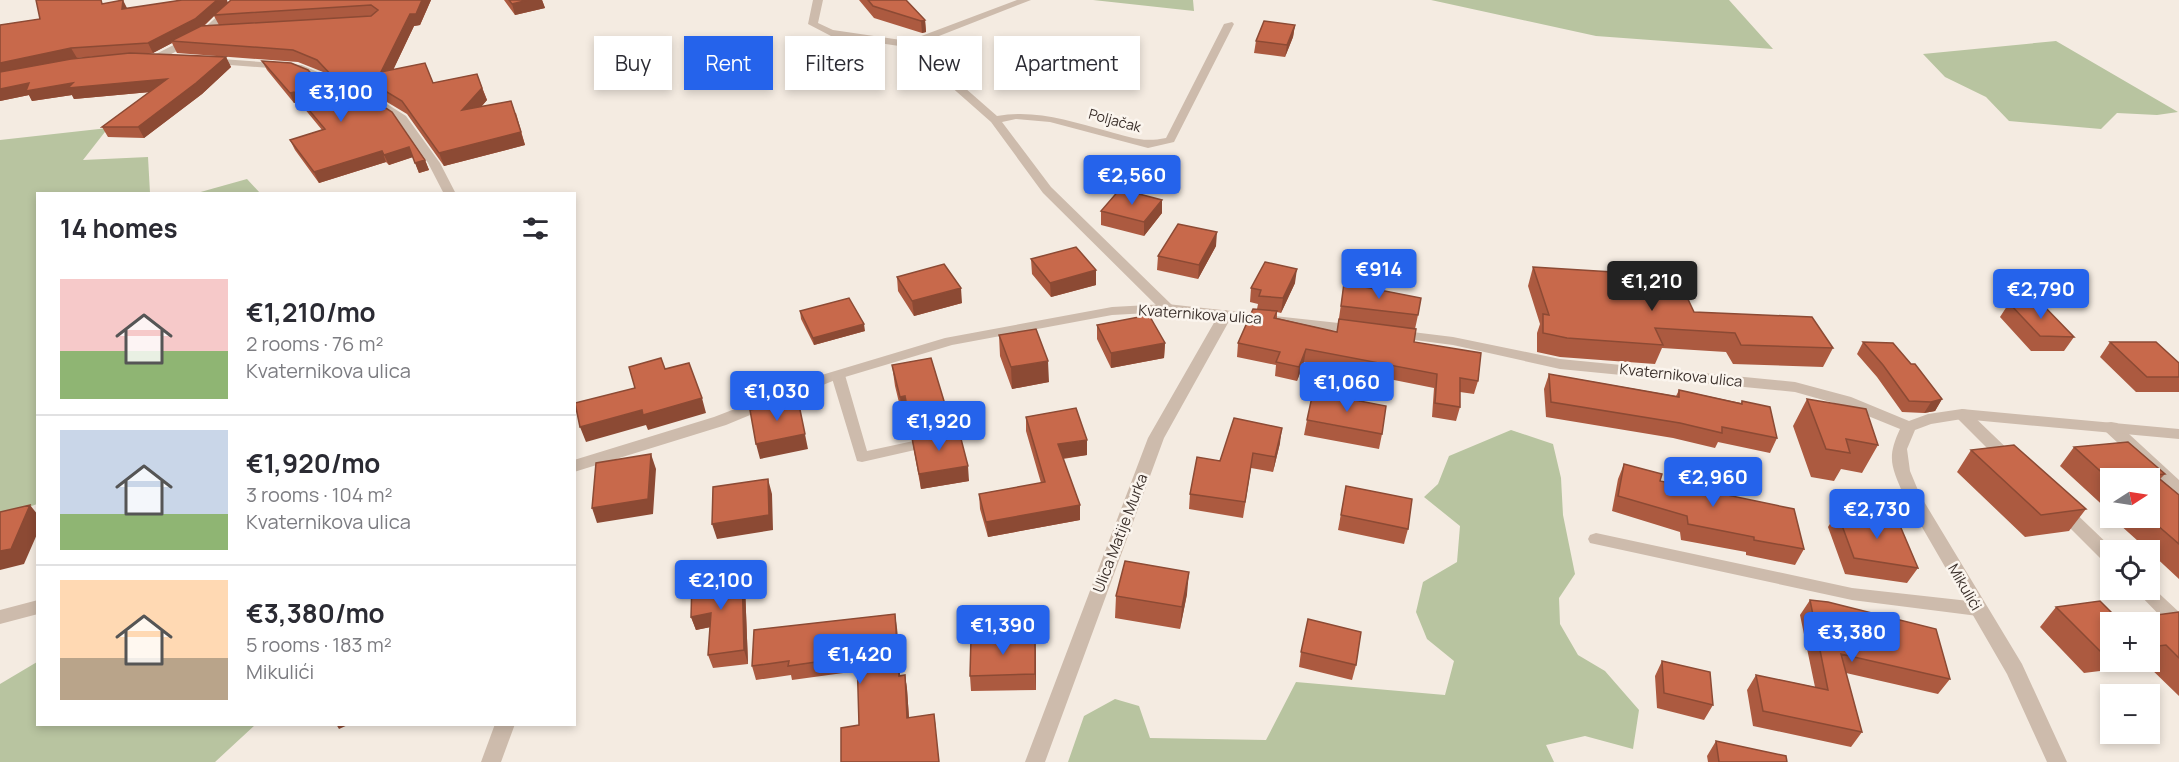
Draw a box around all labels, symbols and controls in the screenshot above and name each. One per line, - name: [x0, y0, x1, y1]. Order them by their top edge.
- chip: Buy: [594, 36, 672, 90]
- chip: Rent: [684, 36, 773, 90]
- chip: Filters: [785, 36, 885, 90]
- chip: New: [897, 36, 982, 90]
- chip: Apartment: [994, 36, 1140, 90]
- pin: €3,100: [292, 72, 390, 123]
- text: €3,100: [309, 78, 373, 105]
- street label: Poljačak: [1087, 104, 1144, 136]
- pin: €2,560: [1083, 155, 1181, 206]
- text: €2,560: [1098, 161, 1166, 188]
- text: 14 homes: [60, 210, 178, 246]
- icon: filters: [519, 212, 552, 245]
- pin: €914: [1343, 249, 1415, 300]
- text: €914: [1355, 255, 1403, 282]
- pin: €1,210: [1603, 261, 1701, 312]
- text: €1,210: [1621, 267, 1683, 294]
- pin: €2,790: [1992, 269, 2090, 320]
- text: €2,790: [2007, 275, 2075, 302]
- text: €1,210/mo: [246, 294, 376, 330]
- street label: Kvaternikova ulica: [1138, 299, 1262, 329]
- icon: home: [108, 303, 180, 375]
- text: 2 rooms · 76 m²: [246, 330, 383, 357]
- text: Kvaternikova ulica: [246, 357, 411, 384]
- street label: Kvaternikova ulica: [1618, 358, 1744, 392]
- pin: €1,060: [1298, 362, 1396, 413]
- text: €1,060: [1314, 368, 1380, 395]
- pin: €1,030: [728, 371, 826, 422]
- text: €1,030: [744, 377, 810, 404]
- pin: €1,920: [890, 401, 988, 452]
- text: €1,920: [906, 407, 972, 434]
- text: €1,920/mo: [246, 445, 380, 481]
- icon: home: [108, 454, 180, 526]
- pin: €2,960: [1664, 457, 1762, 508]
- text: €2,960: [1678, 463, 1748, 490]
- north arrow: [2100, 468, 2160, 528]
- map controls: [2100, 468, 2160, 744]
- street label: Ulica Matije Murka: [1088, 471, 1152, 595]
- text: 3 rooms · 104 m²: [246, 481, 392, 508]
- pin: €2,730: [1828, 489, 1926, 540]
- text: €2,730: [1843, 495, 1911, 522]
- text: Kvaternikova ulica: [246, 508, 411, 535]
- button: locate: [2100, 540, 2160, 600]
- pin: €2,100: [672, 560, 770, 611]
- street label: Mikulići: [1943, 560, 1987, 614]
- text: €2,100: [689, 566, 753, 593]
- text: €3,380/mo: [246, 595, 385, 631]
- icon: home: [108, 604, 180, 676]
- pin: €1,390: [954, 605, 1052, 656]
- text: €1,390: [971, 611, 1035, 638]
- pin: €3,380: [1803, 612, 1901, 663]
- button: +: [2100, 612, 2160, 672]
- text: €3,380: [1818, 618, 1886, 645]
- text: 5 rooms · 183 m²: [246, 631, 392, 658]
- pin: €1,420: [811, 634, 909, 685]
- text: €1,420: [828, 640, 892, 667]
- text: Mikulići: [246, 658, 314, 685]
- button: −: [2100, 684, 2160, 744]

